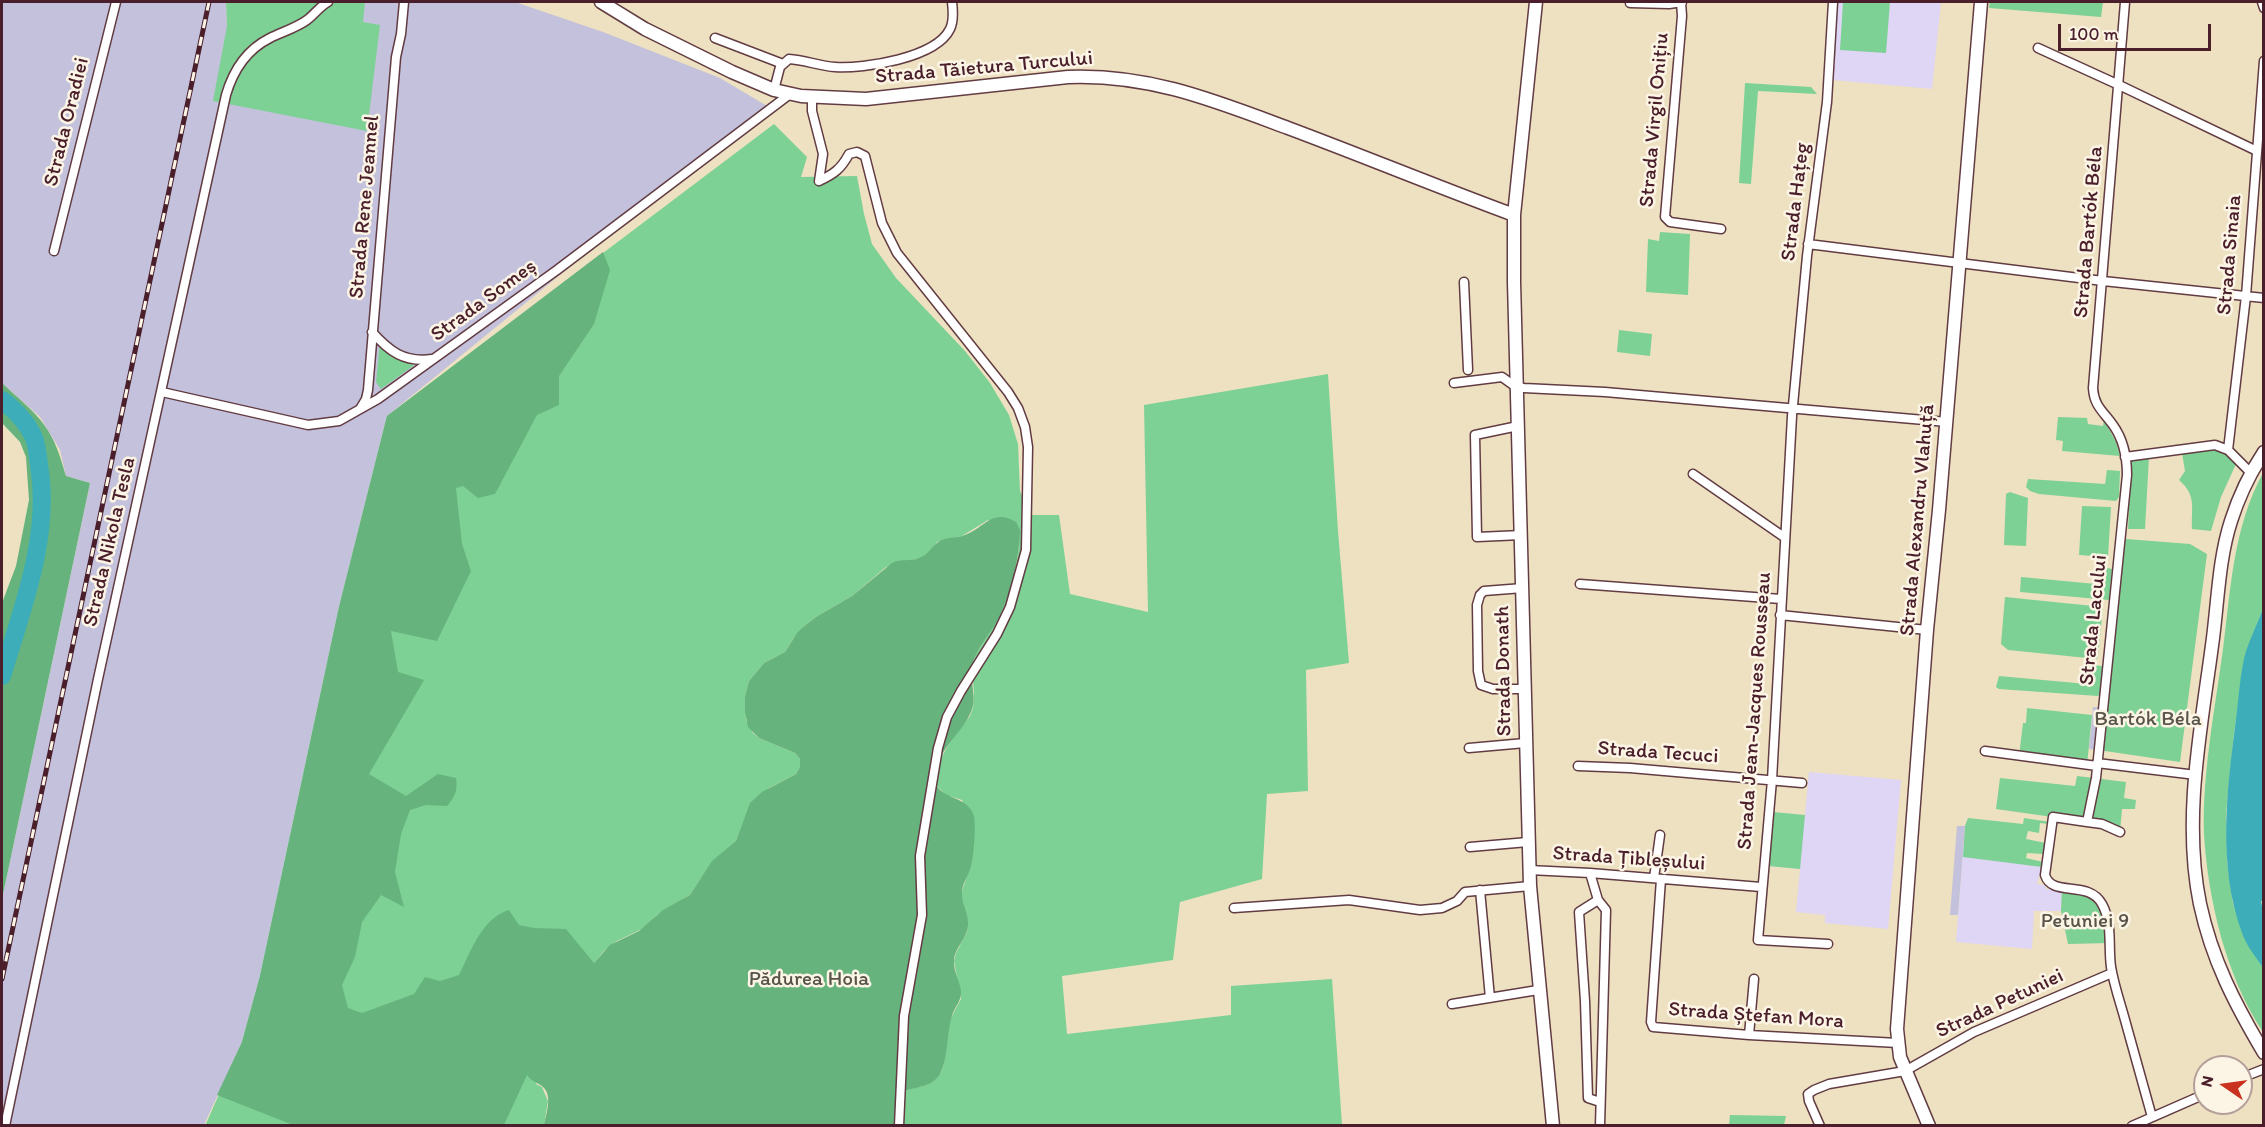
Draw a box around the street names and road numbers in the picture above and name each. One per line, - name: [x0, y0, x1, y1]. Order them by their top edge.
- street label: Strada Virgil Onițiu: [1635, 32, 1675, 208]
- street label: Strada Tăietura Turcului: [874, 46, 1094, 90]
- street label: Strada Oradiei: [39, 55, 95, 189]
- street label: Strada Rene Jeannel: [344, 114, 386, 300]
- street label: Strada Hațeg: [1776, 141, 1816, 263]
- street label: Strada Bartók Béla: [2069, 145, 2109, 319]
- street label: Strada Sinaia: [2212, 194, 2248, 316]
- street label: Strada Someș: [426, 254, 542, 348]
- street label: Strada Alexandru Vlahuță: [1895, 403, 1941, 637]
- street label: Strada Nikola Tesla: [78, 455, 142, 629]
- street label: Strada Lacului: [2075, 554, 2113, 686]
- street label: Strada Jean-Jacques Rousseau: [1733, 571, 1777, 851]
- street label: Strada Donath: [1490, 605, 1518, 737]
- street label: Strada Tecuci: [1597, 736, 1719, 770]
- street label: Strada Țibleșului: [1552, 841, 1706, 877]
- street label: Strada Petuniei: [1932, 963, 2068, 1045]
- street label: Strada Ștefan Mora: [1668, 997, 1844, 1035]

